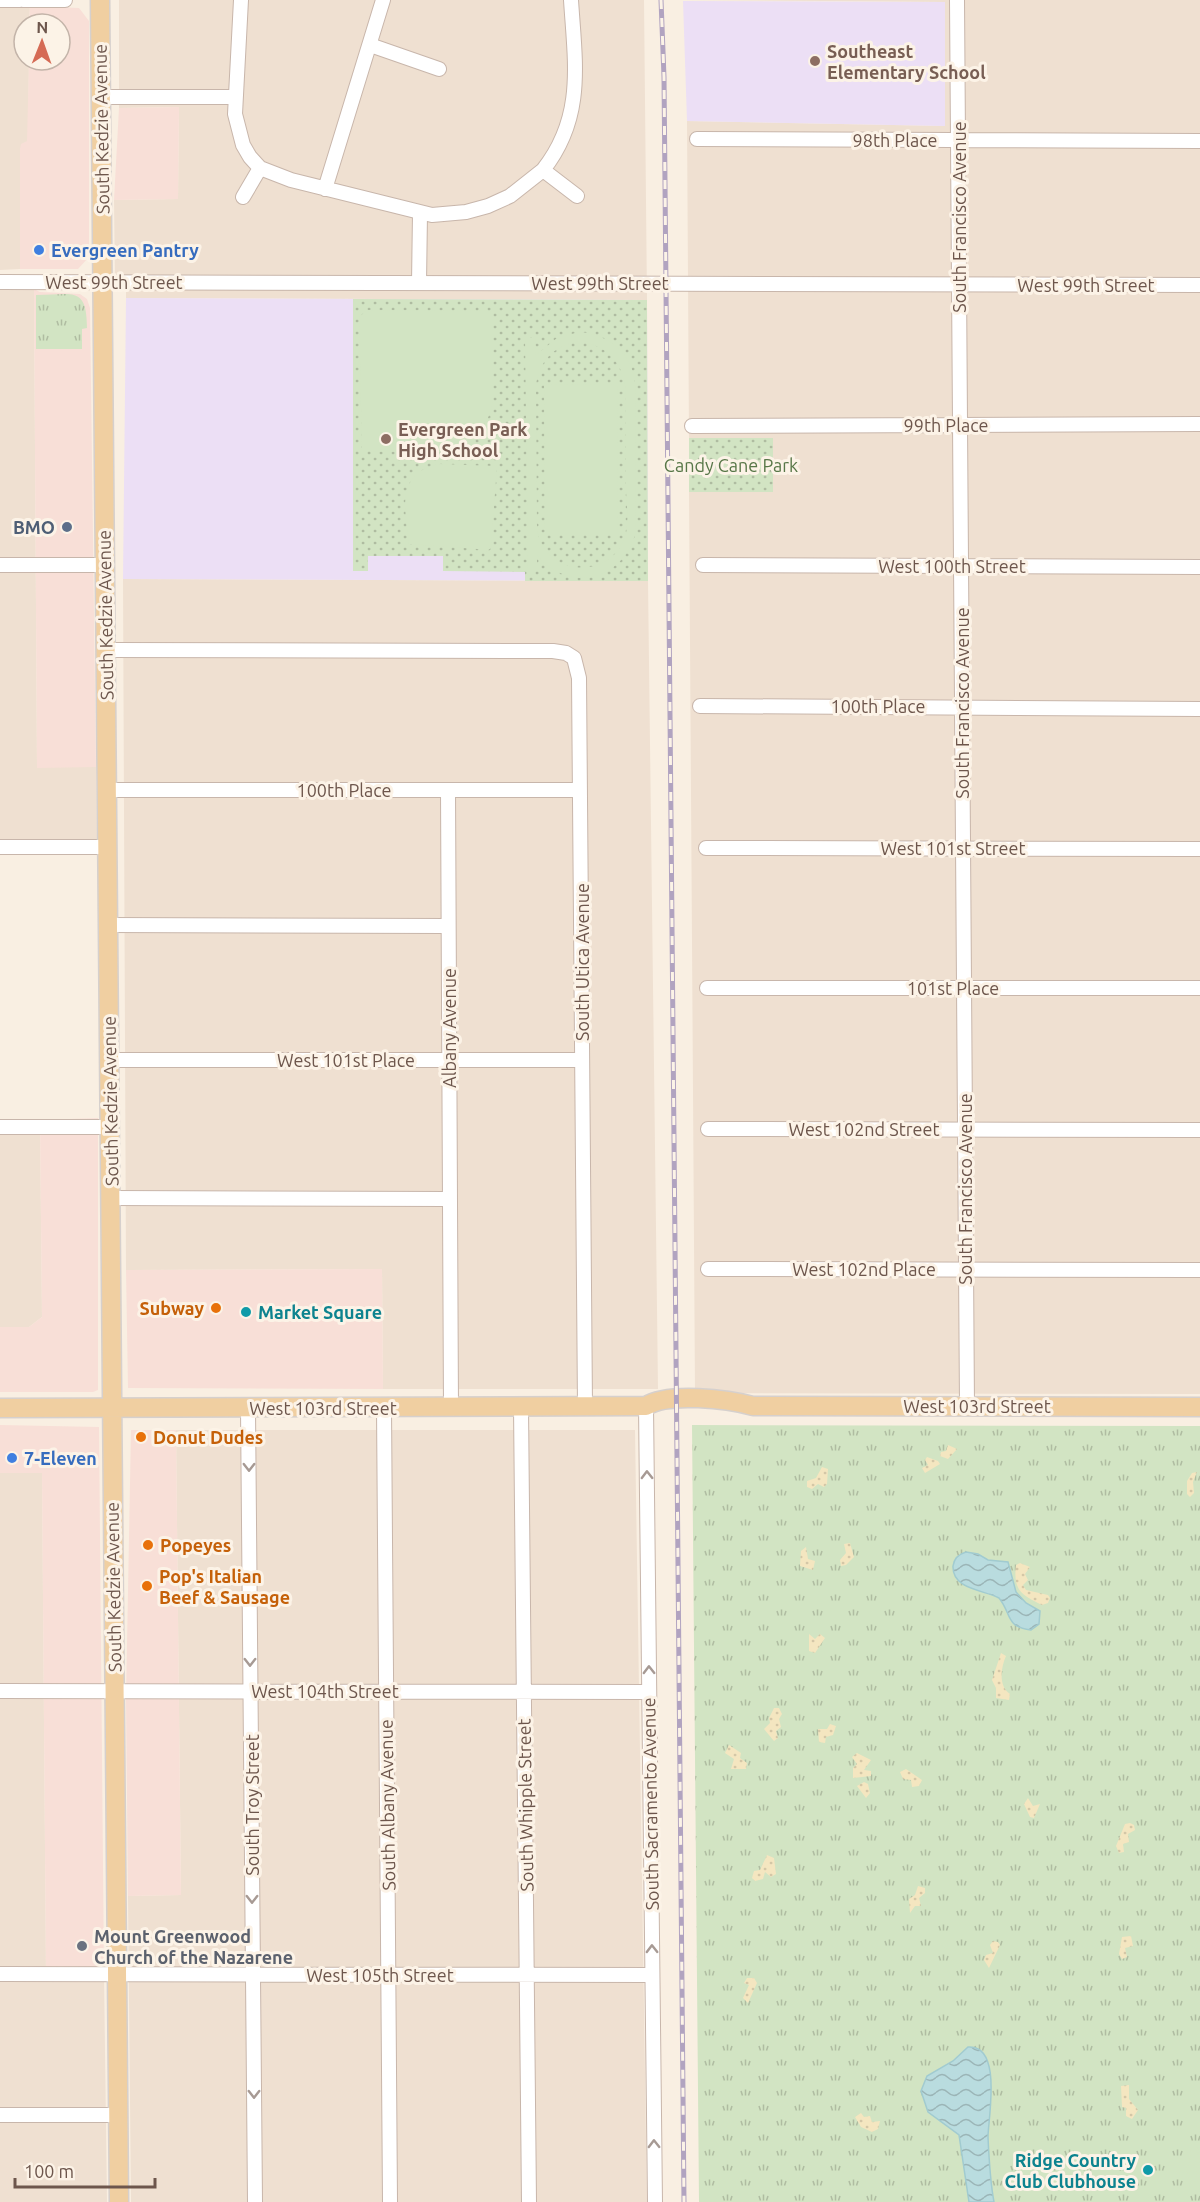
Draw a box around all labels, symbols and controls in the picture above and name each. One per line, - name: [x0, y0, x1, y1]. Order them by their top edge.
- north arrow: [12, 12, 72, 72]
- text: N: [36, 18, 48, 36]
- place label: Southeast Elementary School: [827, 41, 986, 82]
- street label: South Kedzie Avenue: [90, 44, 112, 214]
- marker: Southeast Elementary School: [808, 54, 822, 68]
- street label: South Francisco Avenue: [949, 121, 969, 313]
- street label: 98th Place: [853, 130, 937, 150]
- place label: Evergreen Pantry: [51, 240, 199, 260]
- marker: Evergreen Pantry: [32, 243, 46, 257]
- street label: West 99th Street: [45, 272, 183, 292]
- street label: West 99th Street: [531, 273, 669, 293]
- street label: West 99th Street: [1017, 275, 1155, 295]
- street label: 99th Place: [904, 415, 988, 435]
- place label: Evergreen Park High School: [398, 419, 527, 460]
- marker: Evergreen Park High School: [379, 432, 393, 446]
- park label: Candy Cane Park: [664, 455, 798, 475]
- place label: BMO: [13, 517, 55, 537]
- marker: BMO: [60, 520, 74, 534]
- street label: South Kedzie Avenue: [94, 530, 116, 700]
- street label: West 100th Street: [878, 556, 1026, 576]
- street label: South Francisco Avenue: [952, 607, 972, 799]
- street label: 100th Place: [831, 696, 925, 716]
- street label: 100th Place: [297, 780, 391, 800]
- street label: West 101st Street: [880, 838, 1026, 858]
- street label: South Utica Avenue: [572, 883, 592, 1041]
- street label: Albany Avenue: [439, 968, 459, 1088]
- street label: 101st Place: [907, 978, 999, 998]
- street label: South Kedzie Avenue: [99, 1016, 121, 1186]
- street label: West 101st Place: [277, 1050, 415, 1070]
- street label: South Francisco Avenue: [955, 1093, 975, 1285]
- street label: West 102nd Street: [789, 1119, 939, 1139]
- street label: West 102nd Place: [792, 1259, 936, 1279]
- place label: Subway: [140, 1298, 204, 1318]
- marker: Subway: [209, 1301, 223, 1315]
- place label: Market Square: [258, 1302, 382, 1322]
- marker: Market Square: [239, 1305, 253, 1319]
- street label: West 103rd Street: [903, 1396, 1051, 1416]
- street label: West 103rd Street: [249, 1398, 397, 1418]
- place label: Donut Dudes: [153, 1427, 263, 1447]
- marker: Donut Dudes: [134, 1430, 148, 1444]
- place label: 7-Eleven: [24, 1448, 97, 1468]
- marker: 7-Eleven: [5, 1451, 19, 1465]
- one-way arrow: [243, 1463, 255, 1472]
- one-way arrow: [641, 1470, 653, 1479]
- street label: South Kedzie Avenue: [102, 1502, 124, 1672]
- place label: Popeyes: [160, 1535, 231, 1555]
- marker: Popeyes: [141, 1538, 155, 1552]
- place label: Pop's Italian Beef & Sausage: [159, 1566, 290, 1607]
- marker: Pop's Italian Beef & Sausage: [140, 1579, 154, 1593]
- one-way arrow: [244, 1658, 256, 1667]
- one-way arrow: [643, 1665, 655, 1674]
- street label: West 104th Street: [251, 1681, 399, 1701]
- street label: South Sacramento Avenue: [638, 1697, 662, 1911]
- street label: South Whipple Street: [513, 1718, 537, 1892]
- street label: South Albany Avenue: [376, 1719, 398, 1891]
- street label: South Troy Street: [242, 1734, 262, 1876]
- one-way arrow: [246, 1895, 258, 1904]
- place label: Mount Greenwood Church of the Nazarene: [94, 1926, 293, 1967]
- marker: Mount Greenwood Church of the Nazarene: [75, 1939, 89, 1953]
- one-way arrow: [646, 1944, 658, 1953]
- street label: West 105th Street: [306, 1965, 454, 1985]
- one-way arrow: [248, 2090, 260, 2099]
- one-way arrow: [648, 2139, 660, 2148]
- place label: Ridge Country Club Clubhouse: [1004, 2150, 1136, 2191]
- scale bar: [15, 2151, 154, 2189]
- text: 100 m: [24, 2161, 74, 2181]
- marker: Ridge Country Club Clubhouse: [1141, 2163, 1155, 2177]

